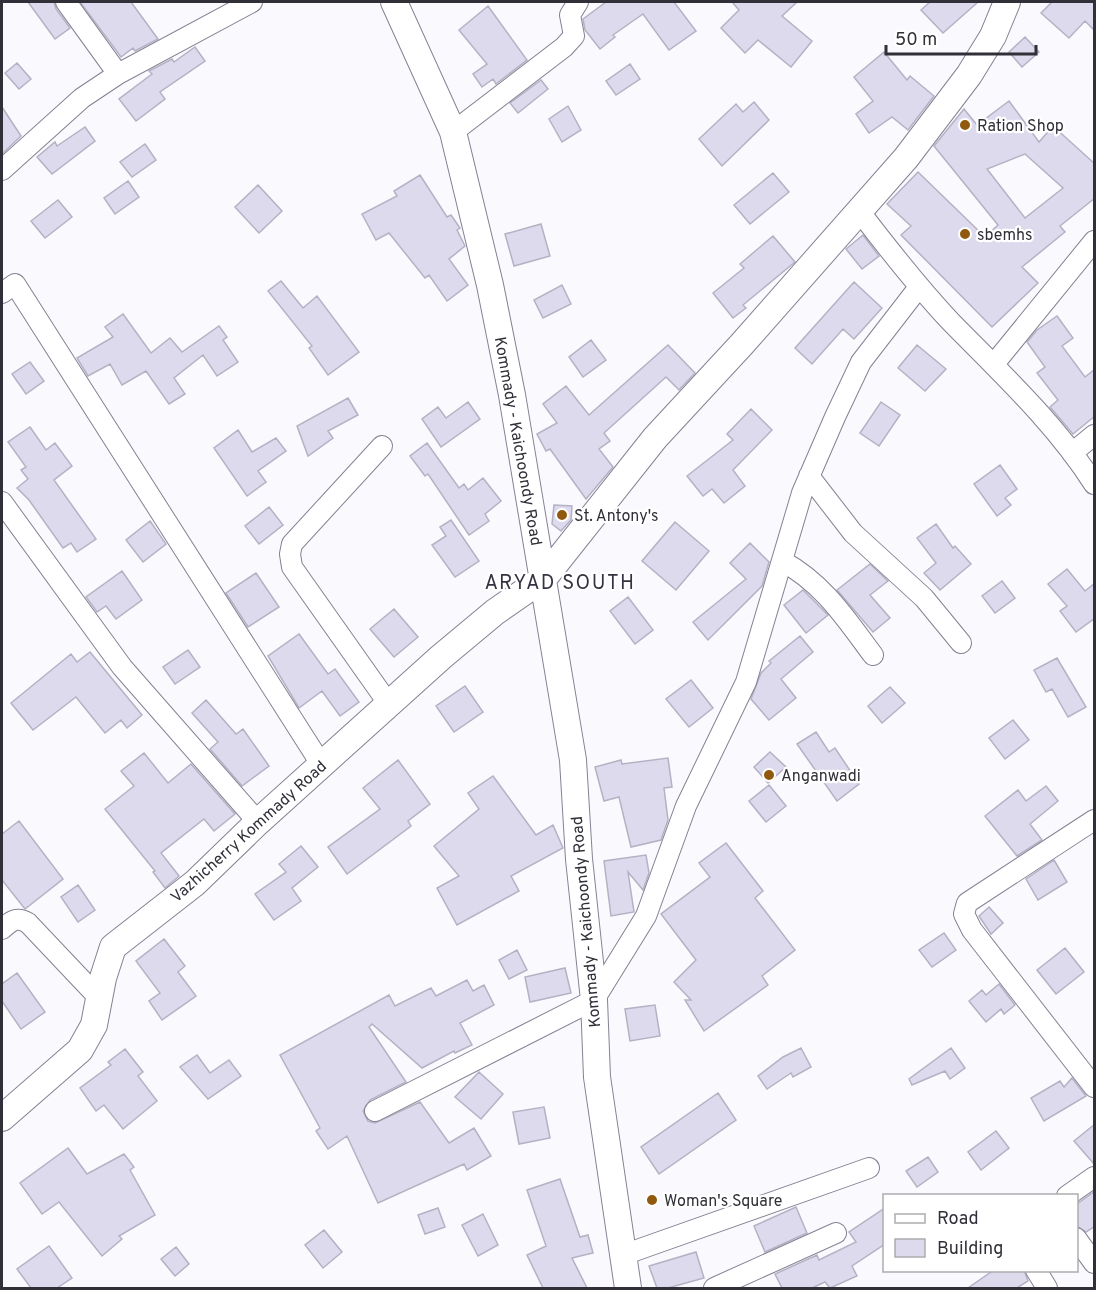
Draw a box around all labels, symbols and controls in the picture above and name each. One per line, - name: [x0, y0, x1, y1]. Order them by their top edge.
- scale bar: [886, 18, 1036, 56]
- text: 50 m: [895, 29, 937, 52]
- place label: Ration Shop: [977, 117, 1064, 137]
- marker: Ration Shop: [958, 118, 972, 132]
- place label: sbemhs: [977, 226, 1033, 246]
- marker: sbemhs: [958, 227, 972, 241]
- street label: Kommady - Kaichoondy Road: [489, 335, 545, 547]
- place label: St. Antony's: [574, 507, 659, 527]
- marker: St. Antony's: [555, 508, 569, 522]
- district label: ARYAD SOUTH: [484, 571, 636, 597]
- street label: Vazhicherry Kommady Road: [167, 757, 331, 908]
- place label: Anganwadi: [781, 767, 861, 787]
- marker: Anganwadi: [762, 768, 776, 782]
- street label: Kommady - Kaichoondy Road: [568, 815, 606, 1028]
- place label: Woman's Square: [664, 1192, 782, 1212]
- marker: Woman's Square: [645, 1193, 659, 1207]
- legend: [883, 1194, 1078, 1272]
- text: Road: [937, 1208, 979, 1231]
- text: Building: [937, 1238, 1003, 1261]

